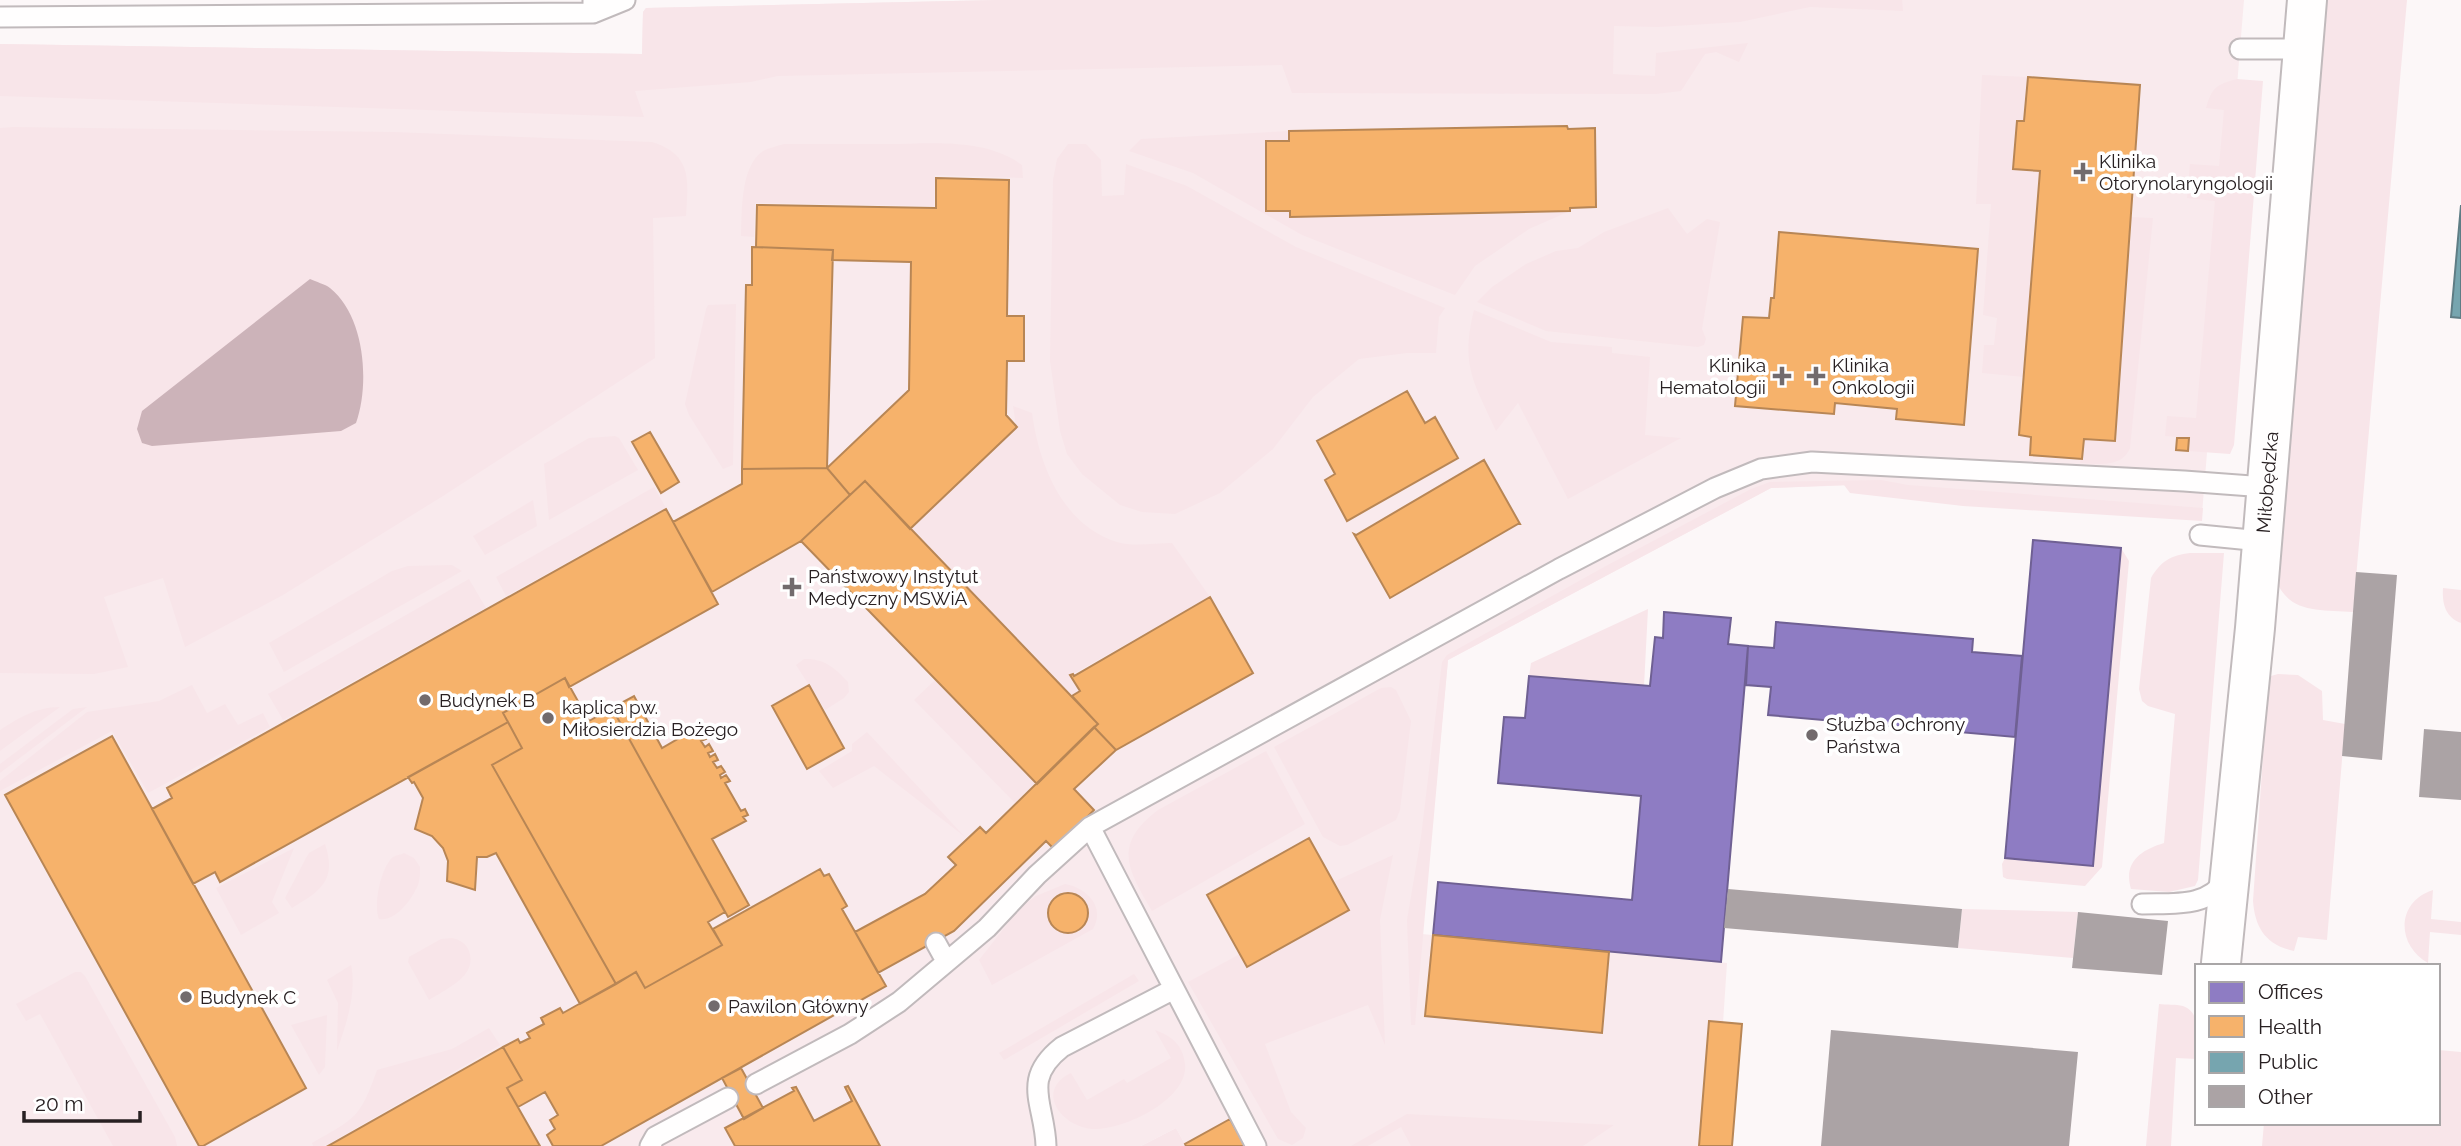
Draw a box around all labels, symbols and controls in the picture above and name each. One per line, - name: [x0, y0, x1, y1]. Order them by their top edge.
- place label: Klinika Otorynolaryngologii: [2099, 150, 2273, 194]
- marker: Klinika Otorynolaryngologii: [2073, 162, 2093, 182]
- place label: Klinika Hematologii: [1659, 354, 1766, 398]
- place label: Klinika Onkologii: [1832, 354, 1915, 398]
- marker: Klinika Hematologii: [1772, 366, 1792, 386]
- marker: Klinika Onkologii: [1806, 366, 1826, 386]
- street label: Miłobędzka: [2252, 430, 2282, 534]
- place label: Państwowy Instytut Medyczny MSWiA: [808, 565, 979, 609]
- marker: Państwowy Instytut Medyczny MSWiA: [782, 577, 802, 597]
- place label: Budynek B: [439, 689, 535, 711]
- marker: Budynek B: [417, 692, 433, 708]
- place label: kaplica pw. Miłosierdzia Bożego: [562, 696, 738, 740]
- marker: kaplica pw. Miłosierdzia Bożego: [540, 710, 556, 726]
- place label: Służba Ochrony Państwa: [1826, 713, 1965, 757]
- marker: Służba Ochrony Państwa: [1804, 727, 1820, 743]
- legend: [2195, 964, 2440, 1125]
- text: Offices: [2258, 979, 2323, 1004]
- place label: Budynek C: [200, 986, 296, 1008]
- marker: Budynek C: [178, 989, 194, 1005]
- place label: Pawilon Główny: [728, 995, 868, 1017]
- marker: Pawilon Główny: [706, 998, 722, 1014]
- text: Health: [2258, 1014, 2322, 1039]
- text: Public: [2258, 1049, 2318, 1074]
- scale bar: [24, 1080, 140, 1124]
- text: Other: [2258, 1084, 2313, 1109]
- text: 20 m: [35, 1091, 83, 1116]

